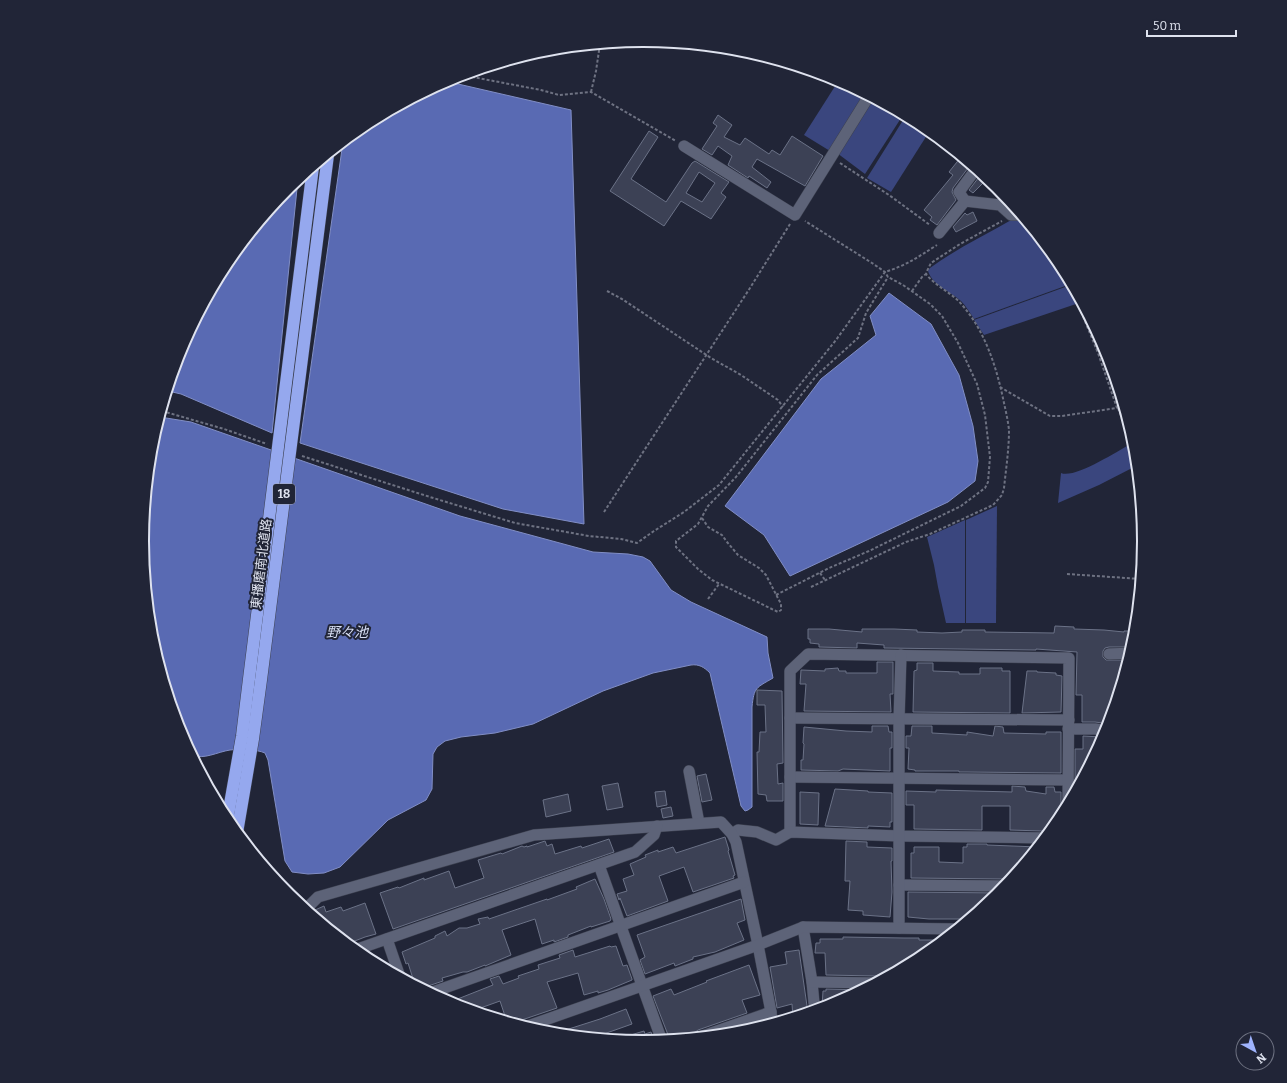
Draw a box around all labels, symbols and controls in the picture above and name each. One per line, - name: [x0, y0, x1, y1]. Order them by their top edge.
- scale bar: [1147, 12, 1236, 38]
- text: 50 m: [1153, 19, 1182, 33]
- road number: 18: [273, 484, 295, 504]
- street label: 東播磨南北道路: [248, 518, 274, 610]
- water label: 野々池: [326, 624, 370, 641]
- north arrow: [1235, 1031, 1275, 1071]
- text: N: [1253, 1051, 1269, 1066]

